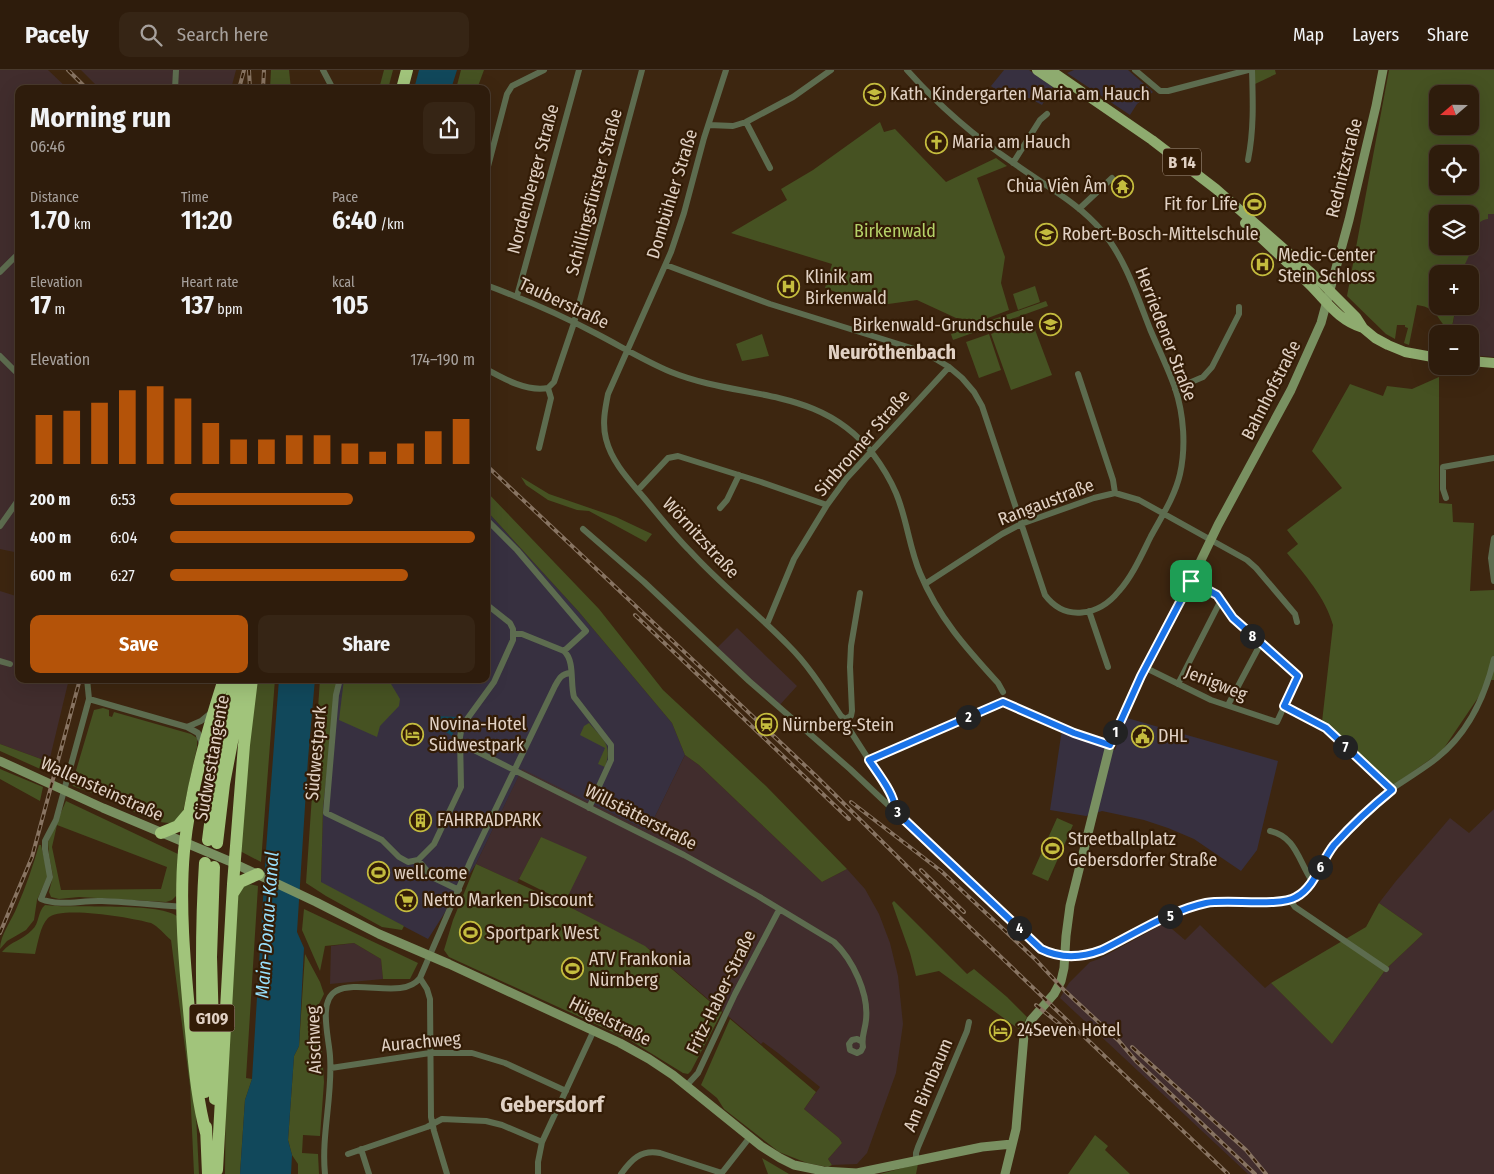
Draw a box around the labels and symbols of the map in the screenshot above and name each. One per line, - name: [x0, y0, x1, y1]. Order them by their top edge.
- school or university icon: Kath. Kindergarten Maria am Hauch: [862, 82, 886, 106]
- place label: Kath. Kindergarten Maria am Hauch: [890, 83, 1150, 105]
- north arrow: [1429, 85, 1479, 135]
- street label: Nordenberger Straße: [502, 102, 564, 256]
- street label: Schillingsfürster Straße: [561, 106, 627, 278]
- street label: Rednitzstraße: [1321, 116, 1367, 220]
- street label: Dombühler Straße: [642, 127, 702, 261]
- church icon: Maria am Hauch: [924, 130, 948, 154]
- place label: Maria am Hauch: [952, 131, 1071, 153]
- road number: B 14: [1163, 148, 1201, 175]
- temple icon: Chùa Viên Âm: [1111, 174, 1135, 198]
- place label: Chùa Viên Âm: [1006, 175, 1107, 197]
- sports icon: Fit for Life: [1242, 192, 1266, 216]
- place label: Fit for Life: [1164, 193, 1238, 215]
- park label: Birkenwald: [854, 220, 936, 242]
- school or university icon: Robert-Bosch-Mittelschule: [1034, 222, 1058, 246]
- place label: Robert-Bosch-Mittelschule: [1062, 223, 1259, 245]
- place label: Medic-Center Stein Schloss: [1278, 244, 1376, 287]
- hospital icon: Medic-Center Stein Schloss: [1250, 253, 1274, 277]
- street label: Herriedener Straße: [1130, 264, 1202, 404]
- place label: Klinik am Birkenwald: [805, 266, 887, 309]
- street label: Tauberstraße: [515, 273, 613, 333]
- hospital icon: Klinik am Birkenwald: [777, 275, 801, 299]
- school or university icon: Birkenwald-Grundschule: [1038, 313, 1062, 337]
- place label: Birkenwald-Grundschule: [853, 314, 1034, 336]
- street label: Bahnhofstraße: [1237, 336, 1306, 443]
- district label: Neuröthenbach: [828, 340, 956, 364]
- street label: Sinbronner Straße: [810, 385, 914, 501]
- street label: Rangaustraße: [995, 474, 1097, 530]
- street label: Wörnitzstraße: [658, 493, 744, 583]
- pin: [1170, 560, 1212, 602]
- pin: 8: [1240, 624, 1264, 648]
- street label: Jenigweg: [1182, 661, 1251, 706]
- street label: Südwesttangente: [190, 693, 234, 823]
- street label: Südwestpark: [301, 704, 331, 801]
- pin: 2: [956, 704, 980, 730]
- place label: Novina-Hotel Südwestpark: [429, 713, 527, 756]
- station icon: Nürnberg-Stein: [754, 713, 778, 737]
- place label: Nürnberg-Stein: [782, 714, 894, 736]
- pin: 1: [1102, 720, 1128, 744]
- hotel icon: Novina-Hotel Südwestpark: [401, 722, 425, 746]
- public building icon: DHL: [1130, 724, 1154, 748]
- place label: DHL: [1158, 725, 1187, 747]
- pin: 7: [1332, 734, 1358, 760]
- street label: Wallensteinstraße: [37, 752, 167, 826]
- street label: Willstätterstraße: [581, 779, 701, 855]
- pin: 3: [884, 800, 910, 824]
- building icon: FAHRRADPARK: [409, 808, 433, 832]
- place label: FAHRRADPARK: [437, 809, 542, 831]
- place label: Streetballplatz Gebersdorfer Straße: [1068, 828, 1218, 871]
- sports icon: Streetballplatz Gebersdorfer Straße: [1040, 837, 1064, 861]
- water label: Main-Donau-Kanal: [250, 851, 284, 999]
- pin: 6: [1308, 854, 1332, 880]
- sports icon: well.come: [366, 861, 390, 885]
- place label: well.come: [394, 862, 468, 884]
- supermarket icon: Netto Marken-Discount: [395, 888, 419, 912]
- place label: Netto Marken-Discount: [423, 889, 594, 911]
- pin: 5: [1158, 904, 1182, 928]
- pin: 4: [1006, 916, 1032, 940]
- sports icon: Sportpark West: [458, 921, 482, 945]
- place label: Sportpark West: [486, 922, 599, 944]
- street label: Fritz-Haber-Straße: [682, 926, 760, 1057]
- place label: ATV Frankonia Nürnberg: [589, 948, 691, 991]
- sports icon: ATV Frankonia Nürnberg: [561, 957, 585, 981]
- street label: Hügelstraße: [565, 992, 655, 1050]
- road number: G109: [190, 1004, 234, 1031]
- street label: Aischweg: [302, 1005, 326, 1074]
- hotel icon: 24Seven Hotel: [989, 1018, 1013, 1042]
- place label: 24Seven Hotel: [1017, 1019, 1121, 1041]
- street label: Aurachweg: [380, 1028, 462, 1056]
- street label: Am Birnbaum: [898, 1035, 958, 1135]
- district label: Gebersdorf: [500, 1091, 606, 1118]

